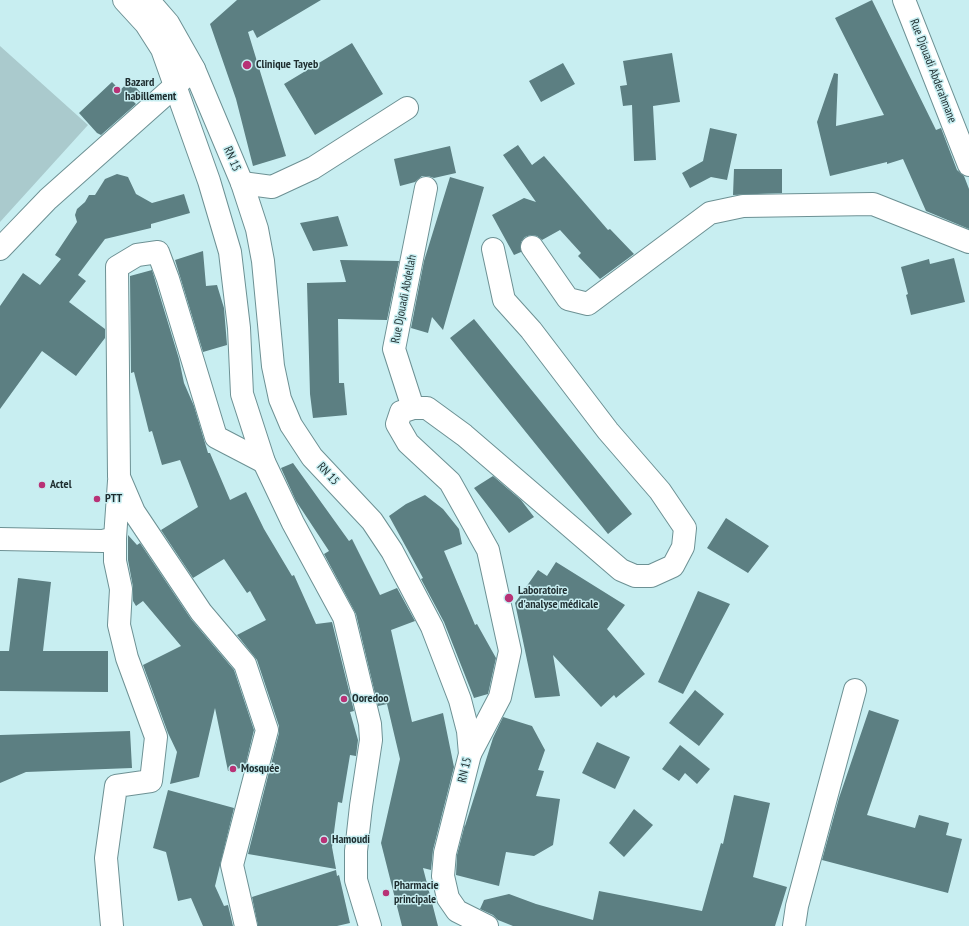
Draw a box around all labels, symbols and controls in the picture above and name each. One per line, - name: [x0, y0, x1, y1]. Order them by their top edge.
- street label: Rue Djouadi Abderahmane: [907, 17, 959, 125]
- place label: Clinique Tayeb: [256, 58, 318, 72]
- marker: Clinique Tayeb: [241, 59, 253, 71]
- place label: Bazard habillement: [125, 76, 176, 104]
- marker: Bazard habillement: [112, 85, 122, 95]
- street label: RN 15: [220, 144, 244, 174]
- street label: Rue Djouadi Abdellah: [388, 254, 420, 344]
- street label: RN 15: [314, 460, 342, 488]
- place label: Actel: [50, 478, 72, 492]
- marker: Actel: [37, 480, 47, 490]
- place label: PTT: [105, 492, 122, 506]
- marker: PTT: [92, 494, 102, 504]
- place label: Laboratoire d'analyse médicale: [518, 584, 598, 612]
- marker: Laboratoire d'analyse médicale: [503, 592, 515, 604]
- place label: Ooredoo: [352, 692, 389, 706]
- marker: Ooredoo: [339, 694, 349, 704]
- street label: RN 15: [455, 756, 475, 784]
- place label: Mosquée: [241, 762, 279, 776]
- marker: Mosquée: [228, 764, 238, 774]
- place label: Hamoudi: [332, 833, 370, 847]
- marker: Hamoudi: [319, 835, 329, 845]
- place label: Pharmacie principale: [394, 879, 439, 907]
- marker: Pharmacie principale: [381, 888, 391, 898]

